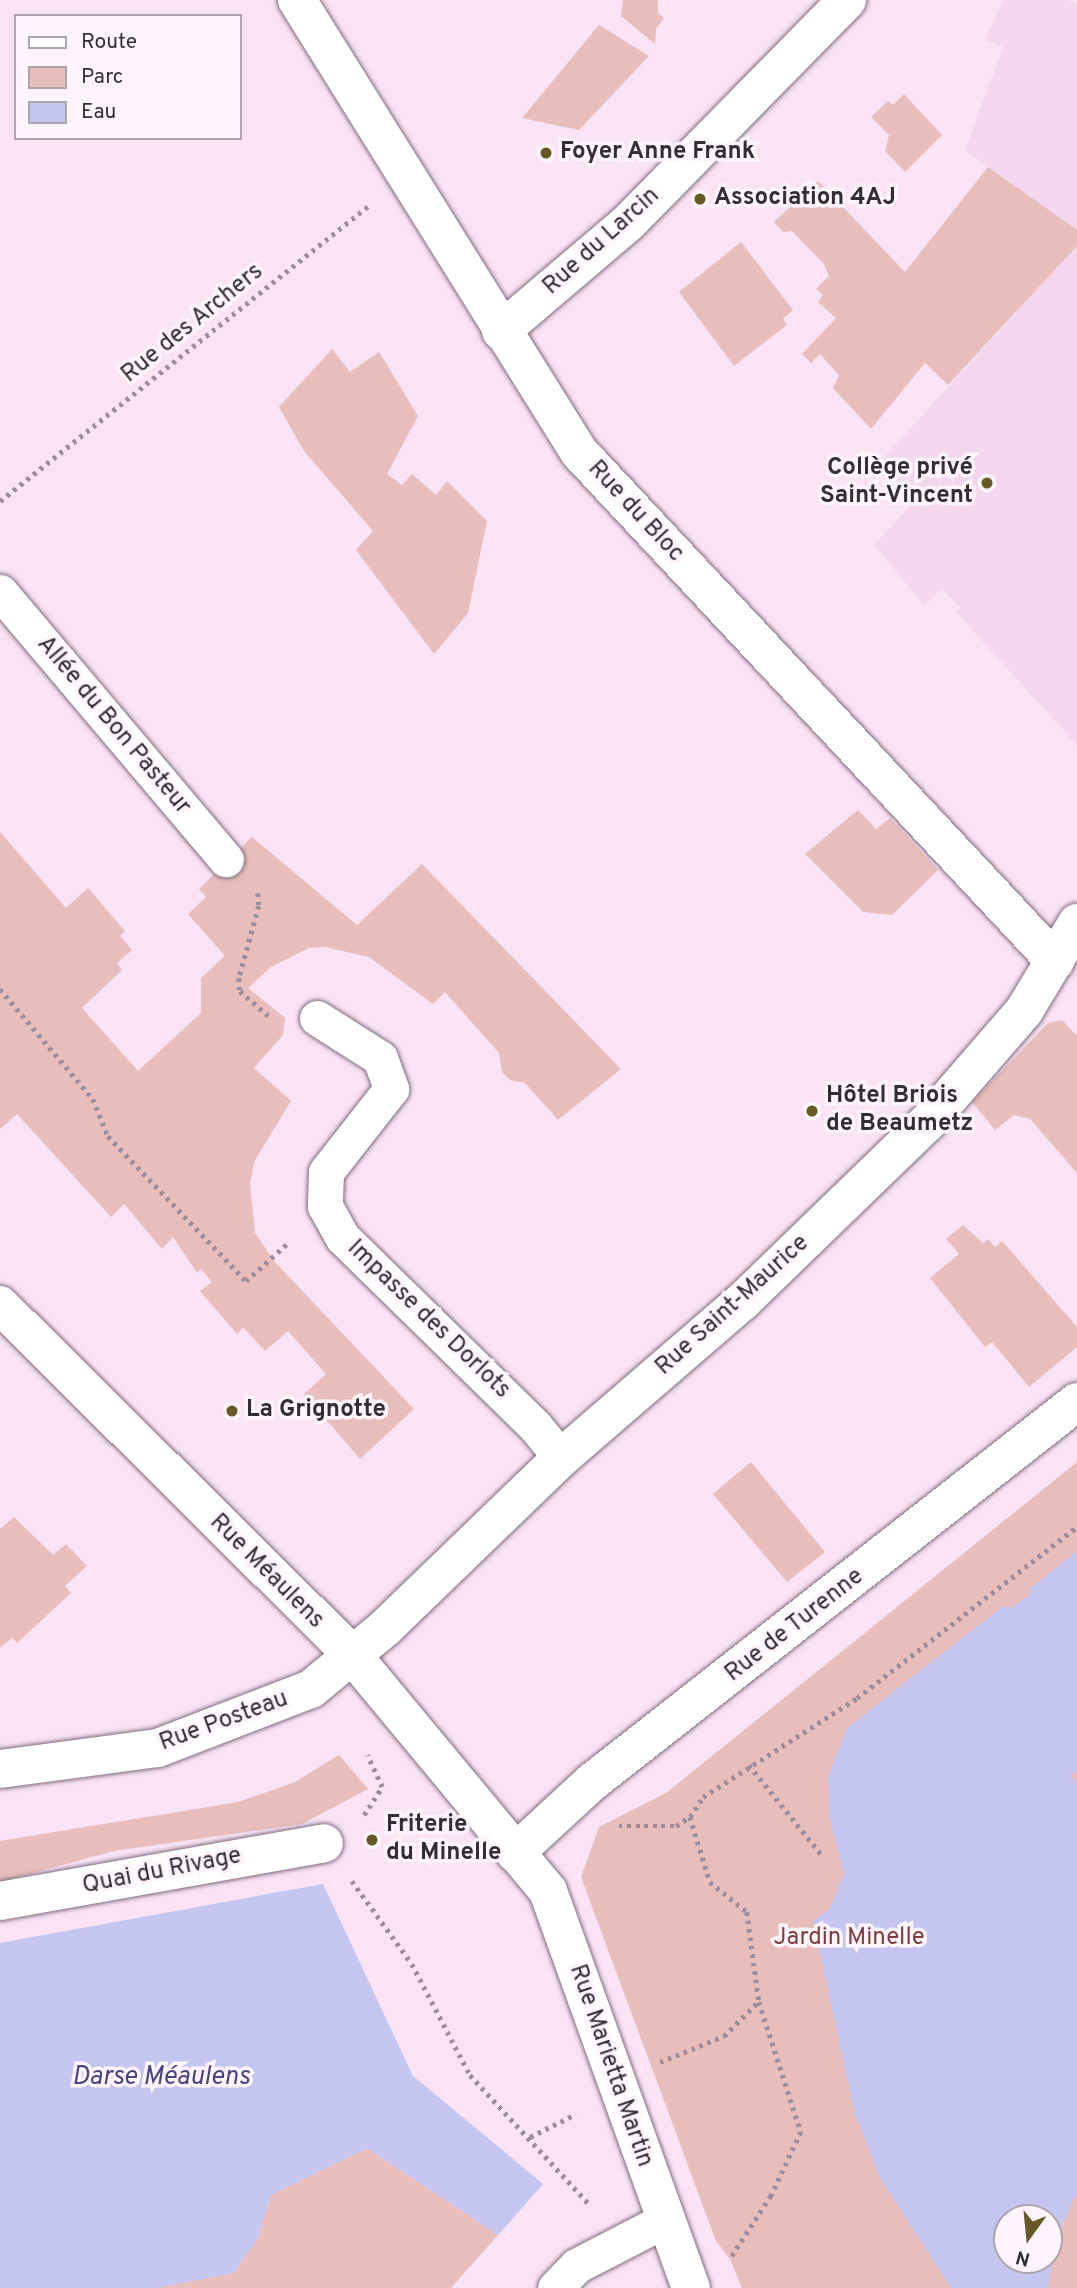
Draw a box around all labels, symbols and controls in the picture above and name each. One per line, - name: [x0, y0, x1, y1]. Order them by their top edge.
- legend: [14, 14, 242, 140]
- text: Route: [81, 29, 137, 56]
- text: Parc: [81, 64, 123, 91]
- text: Eau: [81, 99, 116, 126]
- place label: Foyer Anne Frank: [560, 139, 756, 167]
- marker: Foyer Anne Frank: [538, 145, 554, 161]
- street label: Rue du Larcin: [538, 182, 666, 302]
- place label: Association 4AJ: [714, 185, 896, 213]
- marker: Association 4AJ: [692, 191, 708, 207]
- street label: Rue des Archers: [116, 258, 270, 390]
- street label: Rue du Bloc: [581, 455, 689, 569]
- place label: Collège privé Saint-Vincent: [820, 455, 973, 511]
- marker: Collège privé Saint-Vincent: [979, 475, 995, 491]
- street label: Allée du Bon Pasteur: [30, 631, 196, 821]
- place label: Hôtel Briois de Beaumetz: [826, 1083, 973, 1139]
- marker: Hôtel Briois de Beaumetz: [804, 1103, 820, 1119]
- street label: Rue Saint-Maurice: [650, 1230, 816, 1382]
- street label: Impasse des Dorlots: [340, 1235, 516, 1405]
- place label: La Grignotte: [246, 1397, 386, 1425]
- marker: La Grignotte: [224, 1403, 240, 1419]
- street label: Rue Méaulens: [203, 1509, 329, 1635]
- street label: Rue de Turenne: [720, 1563, 870, 1689]
- street label: Rue Posteau: [156, 1685, 292, 1759]
- place label: Friterie du Minelle: [386, 1812, 501, 1868]
- marker: Friterie du Minelle: [364, 1832, 380, 1848]
- street label: Quai du Rivage: [80, 1842, 244, 1902]
- park label: Jardin Minelle: [773, 1925, 925, 1953]
- street label: Rue Marietta Martin: [562, 1961, 658, 2171]
- water label: Darse Méaulens: [72, 2062, 250, 2094]
- north arrow: [993, 2204, 1063, 2274]
- text: N: [1013, 2244, 1033, 2271]

